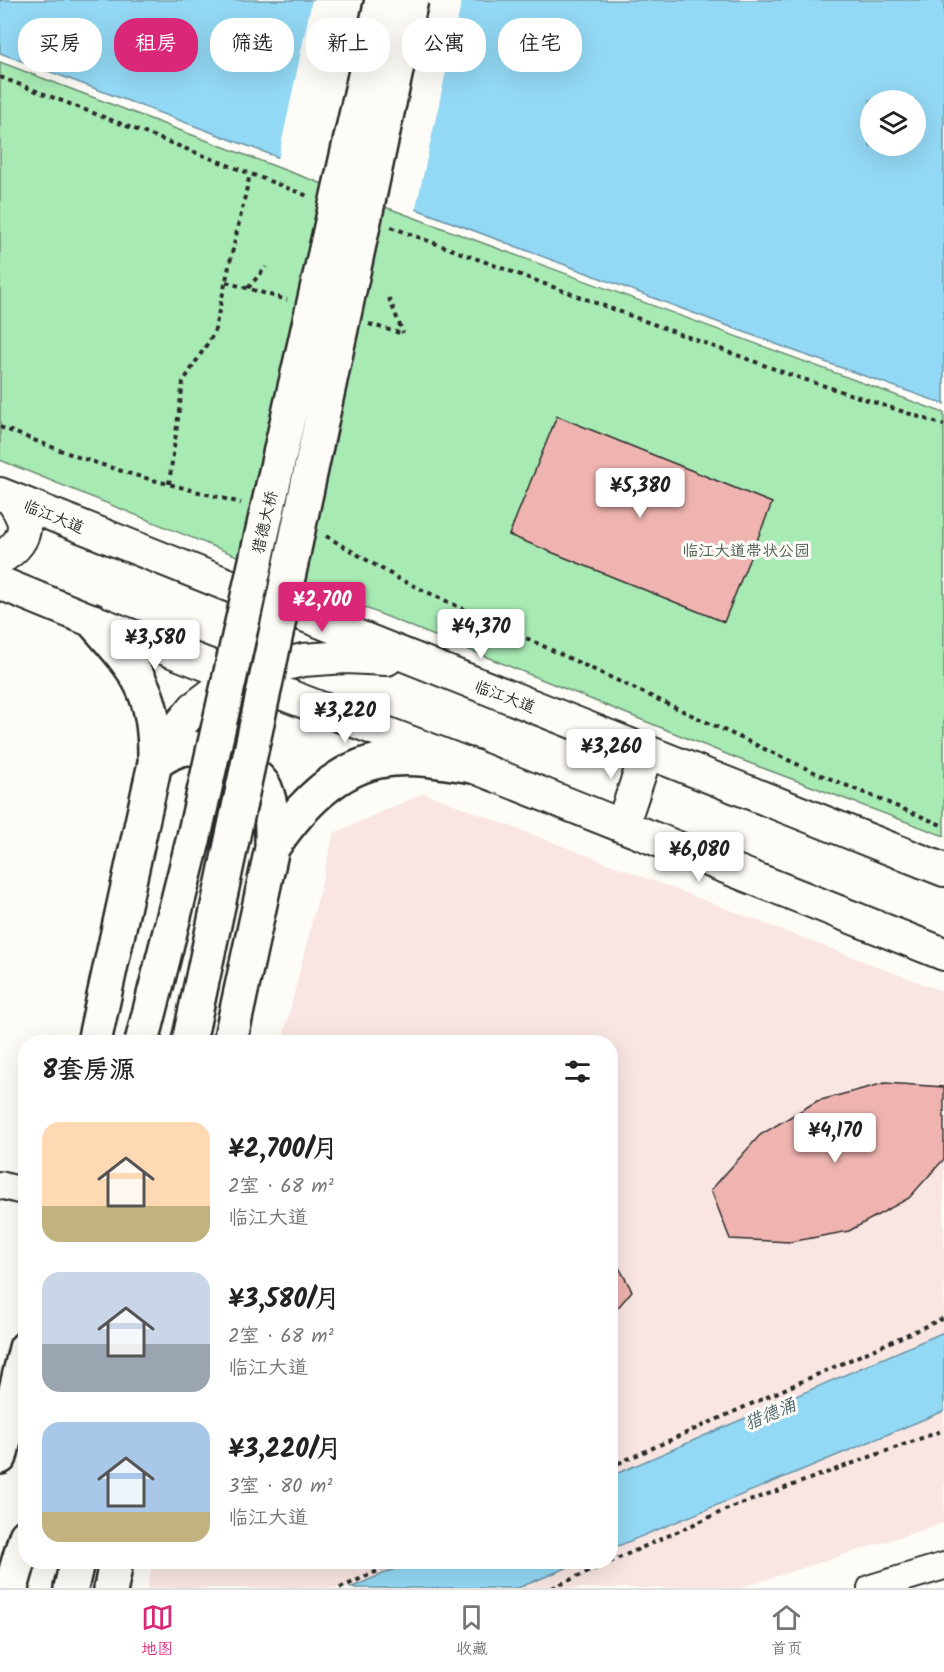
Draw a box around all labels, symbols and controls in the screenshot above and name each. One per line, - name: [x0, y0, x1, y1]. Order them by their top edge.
- chip: 买房: [18, 18, 102, 72]
- chip: 租房: [114, 18, 198, 72]
- chip: 筛选: [210, 18, 294, 72]
- chip: 新上: [306, 18, 390, 72]
- chip: 公寓: [402, 18, 486, 72]
- chip: 住宅: [498, 18, 582, 72]
- map controls: [860, 90, 926, 156]
- button: layers: [860, 90, 926, 156]
- pin: ¥5,380: [591, 468, 689, 519]
- text: ¥5,380: [610, 471, 670, 503]
- street label: 猎德大桥: [246, 488, 285, 556]
- street label: 临江大道: [19, 494, 88, 541]
- park label: 临江大道带状公园: [682, 539, 810, 564]
- pin: ¥2,700: [273, 582, 371, 633]
- text: ¥2,700: [292, 585, 352, 617]
- pin: ¥4,370: [432, 609, 530, 660]
- text: ¥4,370: [451, 612, 511, 644]
- pin: ¥3,580: [106, 620, 204, 671]
- text: ¥3,580: [125, 623, 185, 655]
- street label: 临江大道: [470, 674, 539, 721]
- pin: ¥3,220: [296, 693, 394, 744]
- text: ¥3,220: [314, 696, 376, 728]
- pin: ¥3,260: [562, 729, 660, 780]
- text: ¥3,260: [580, 732, 642, 764]
- pin: ¥6,080: [650, 832, 748, 883]
- text: ¥6,080: [669, 835, 729, 867]
- text: 8套房源: [42, 1050, 135, 1092]
- icon: filters: [561, 1055, 594, 1088]
- pin: ¥4,170: [786, 1113, 884, 1164]
- text: ¥4,170: [808, 1116, 862, 1148]
- text: ¥2,700/月: [228, 1129, 338, 1171]
- icon: home: [90, 1146, 162, 1218]
- text: 2室 · 68 m²: [228, 1171, 334, 1203]
- text: 临江大道: [228, 1203, 308, 1235]
- text: ¥3,580/月: [228, 1279, 340, 1321]
- icon: home: [90, 1296, 162, 1368]
- text: 2室 · 68 m²: [228, 1321, 334, 1353]
- text: 临江大道: [228, 1353, 308, 1385]
- water label: 猎德涌: [740, 1391, 802, 1439]
- text: ¥3,220/月: [228, 1429, 342, 1471]
- icon: home: [90, 1446, 162, 1518]
- text: 3室 · 80 m²: [228, 1471, 332, 1503]
- text: 临江大道: [228, 1503, 308, 1535]
- tab: 地图: [141, 1601, 174, 1662]
- tab: 收藏: [455, 1601, 488, 1662]
- tab: 首页: [770, 1601, 803, 1662]

